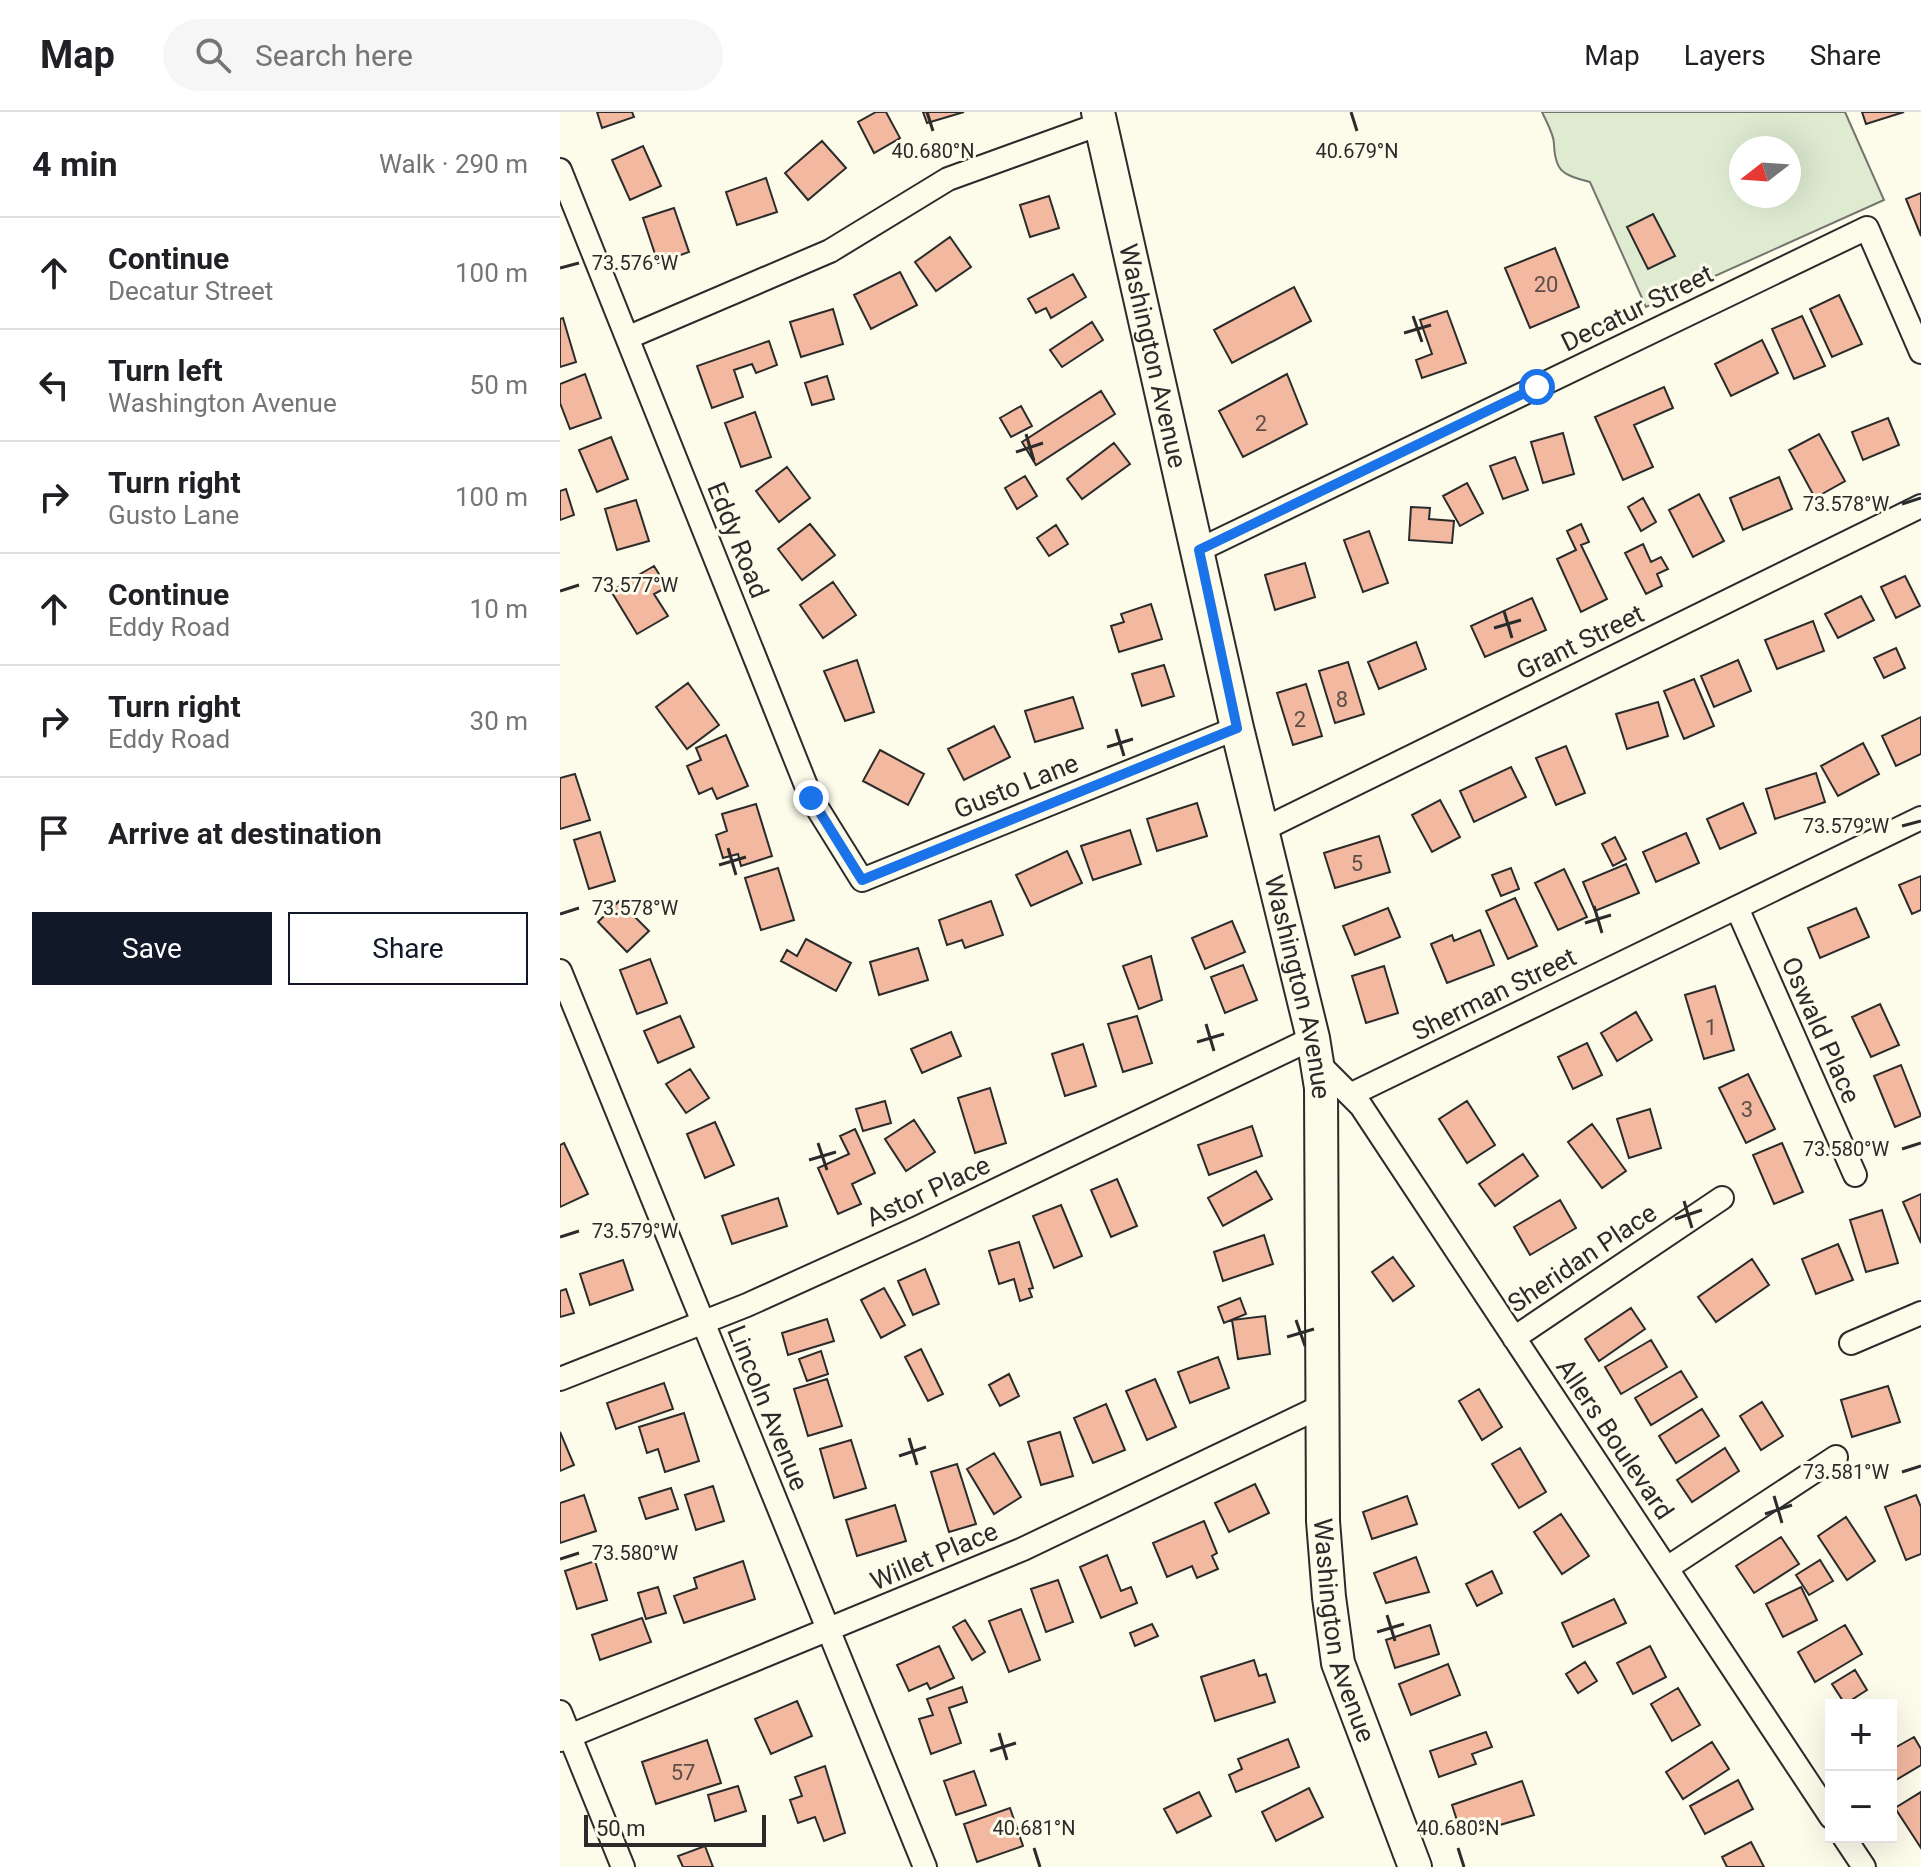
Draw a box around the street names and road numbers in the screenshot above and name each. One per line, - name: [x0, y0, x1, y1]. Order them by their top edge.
- street label: Washington Avenue: [1113, 241, 1193, 471]
- street label: Decatur Street: [1556, 258, 1718, 358]
- street label: Eddy Road: [701, 478, 775, 602]
- street label: Grant Street: [1511, 598, 1649, 686]
- street label: Gusto Lane: [950, 747, 1082, 825]
- street label: Washington Avenue: [1259, 872, 1336, 1099]
- street label: Sherman Street: [1407, 941, 1581, 1047]
- street label: Oswald Place: [1775, 952, 1867, 1108]
- street label: Astor Place: [861, 1149, 995, 1233]
- street label: Sheridan Place: [1502, 1197, 1662, 1319]
- street label: Lincoln Avenue: [721, 1321, 815, 1495]
- street label: Allers Boulevard: [1550, 1353, 1680, 1525]
- street label: Willet Place: [866, 1516, 1002, 1596]
- street label: Washington Avenue: [1308, 1517, 1381, 1746]

